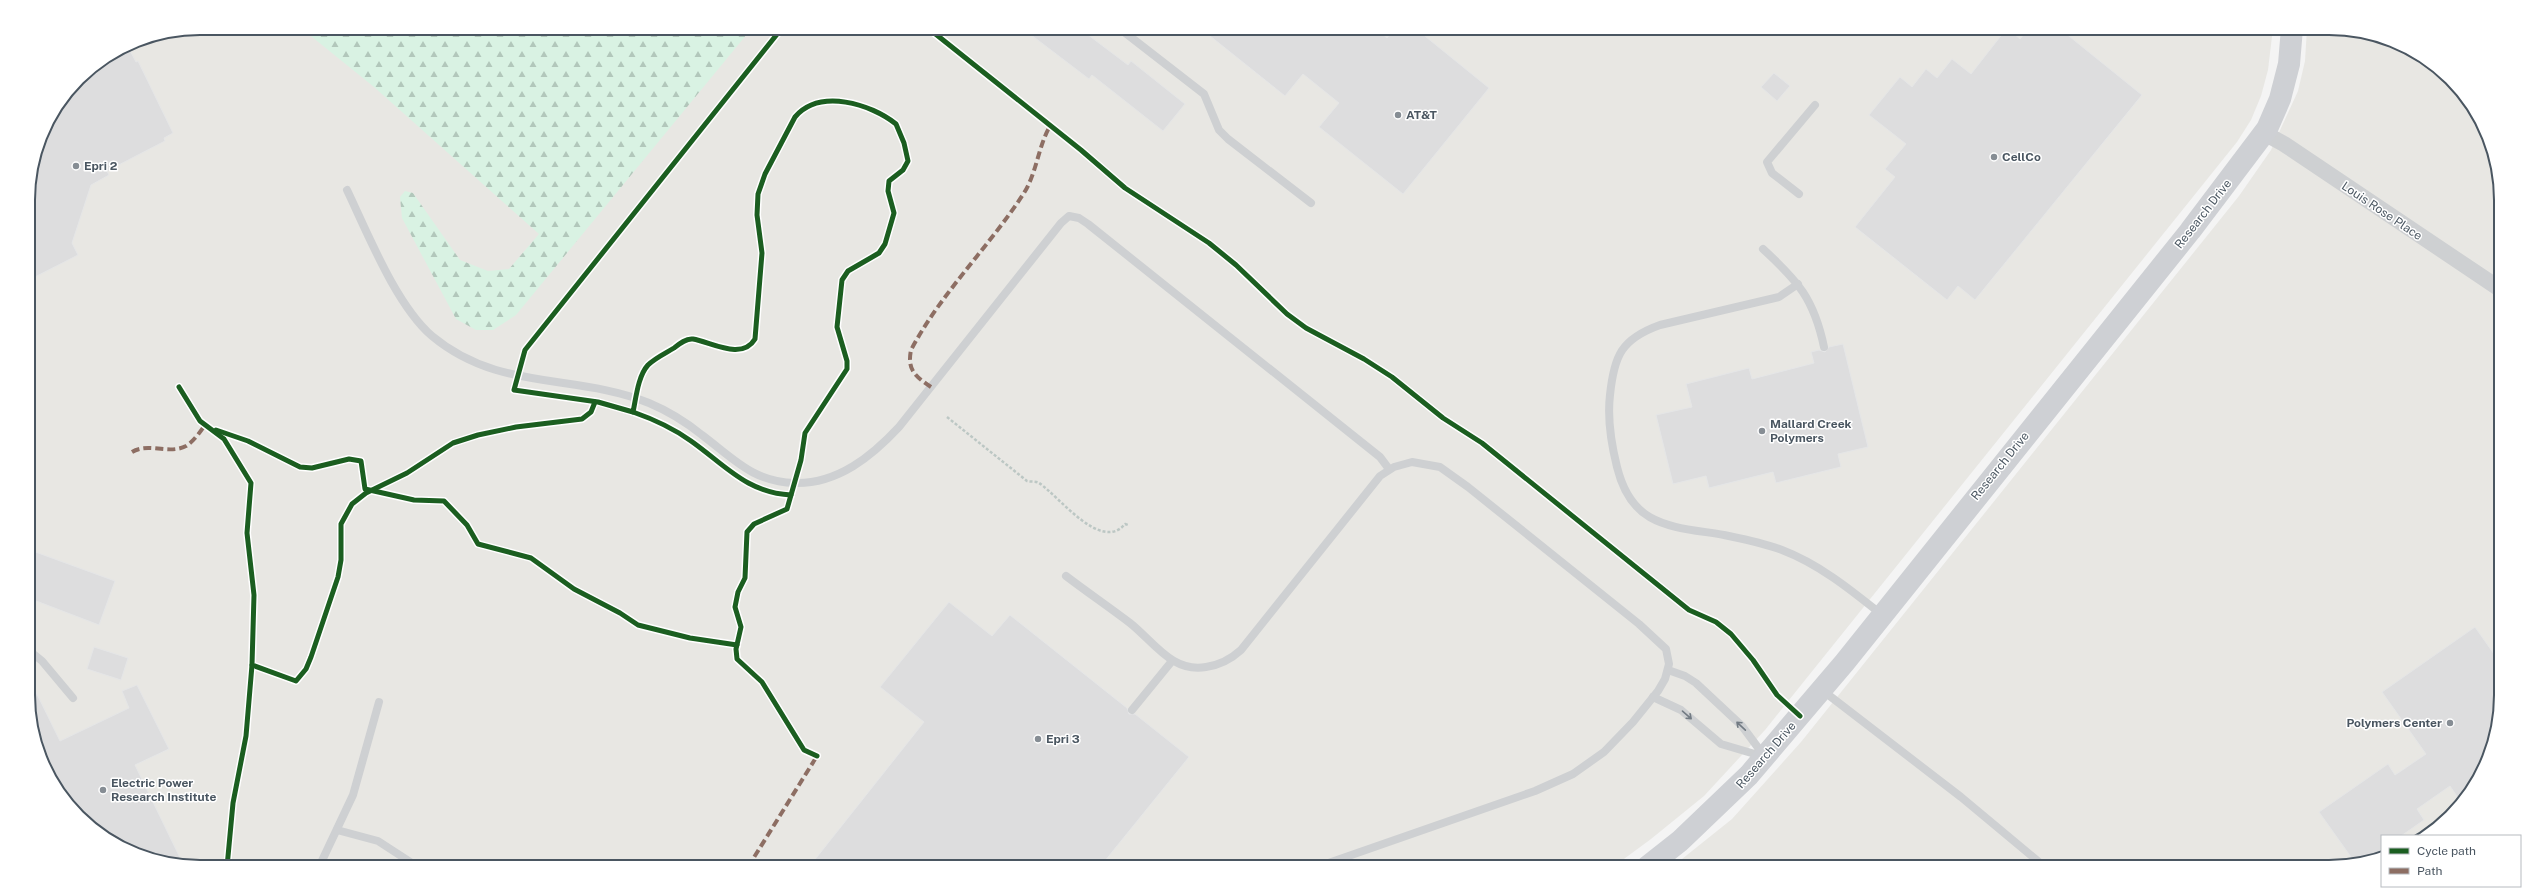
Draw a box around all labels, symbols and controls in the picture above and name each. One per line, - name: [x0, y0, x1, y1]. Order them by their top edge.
- place label: AT&T: [1406, 108, 1438, 122]
- marker: AT&T: [1393, 110, 1403, 120]
- place label: CellCo: [2002, 150, 2041, 164]
- marker: CellCo: [1989, 152, 1999, 162]
- place label: Epri 2: [84, 159, 118, 173]
- marker: Epri 2: [71, 161, 81, 171]
- street label: Research Drive: [2172, 177, 2234, 251]
- street label: Louis Rose Place: [2339, 179, 2425, 243]
- place label: Mallard Creek Polymers: [1770, 417, 1852, 445]
- marker: Mallard Creek Polymers: [1757, 426, 1767, 436]
- street label: Research Drive: [1968, 429, 2032, 503]
- one-way arrow: [1682, 711, 1692, 720]
- place label: Polymers Center: [2346, 716, 2442, 730]
- marker: Polymers Center: [2445, 718, 2455, 728]
- street label: Research Drive: [1733, 719, 1799, 791]
- one-way arrow: [1736, 721, 1746, 730]
- place label: Epri 3: [1046, 732, 1080, 746]
- marker: Epri 3: [1033, 734, 1043, 744]
- place label: Electric Power Research Institute: [111, 776, 216, 804]
- marker: Electric Power Research Institute: [98, 785, 108, 795]
- legend: [2381, 835, 2521, 887]
- text: Cycle path: [2417, 844, 2476, 858]
- text: Path: [2417, 864, 2443, 878]

